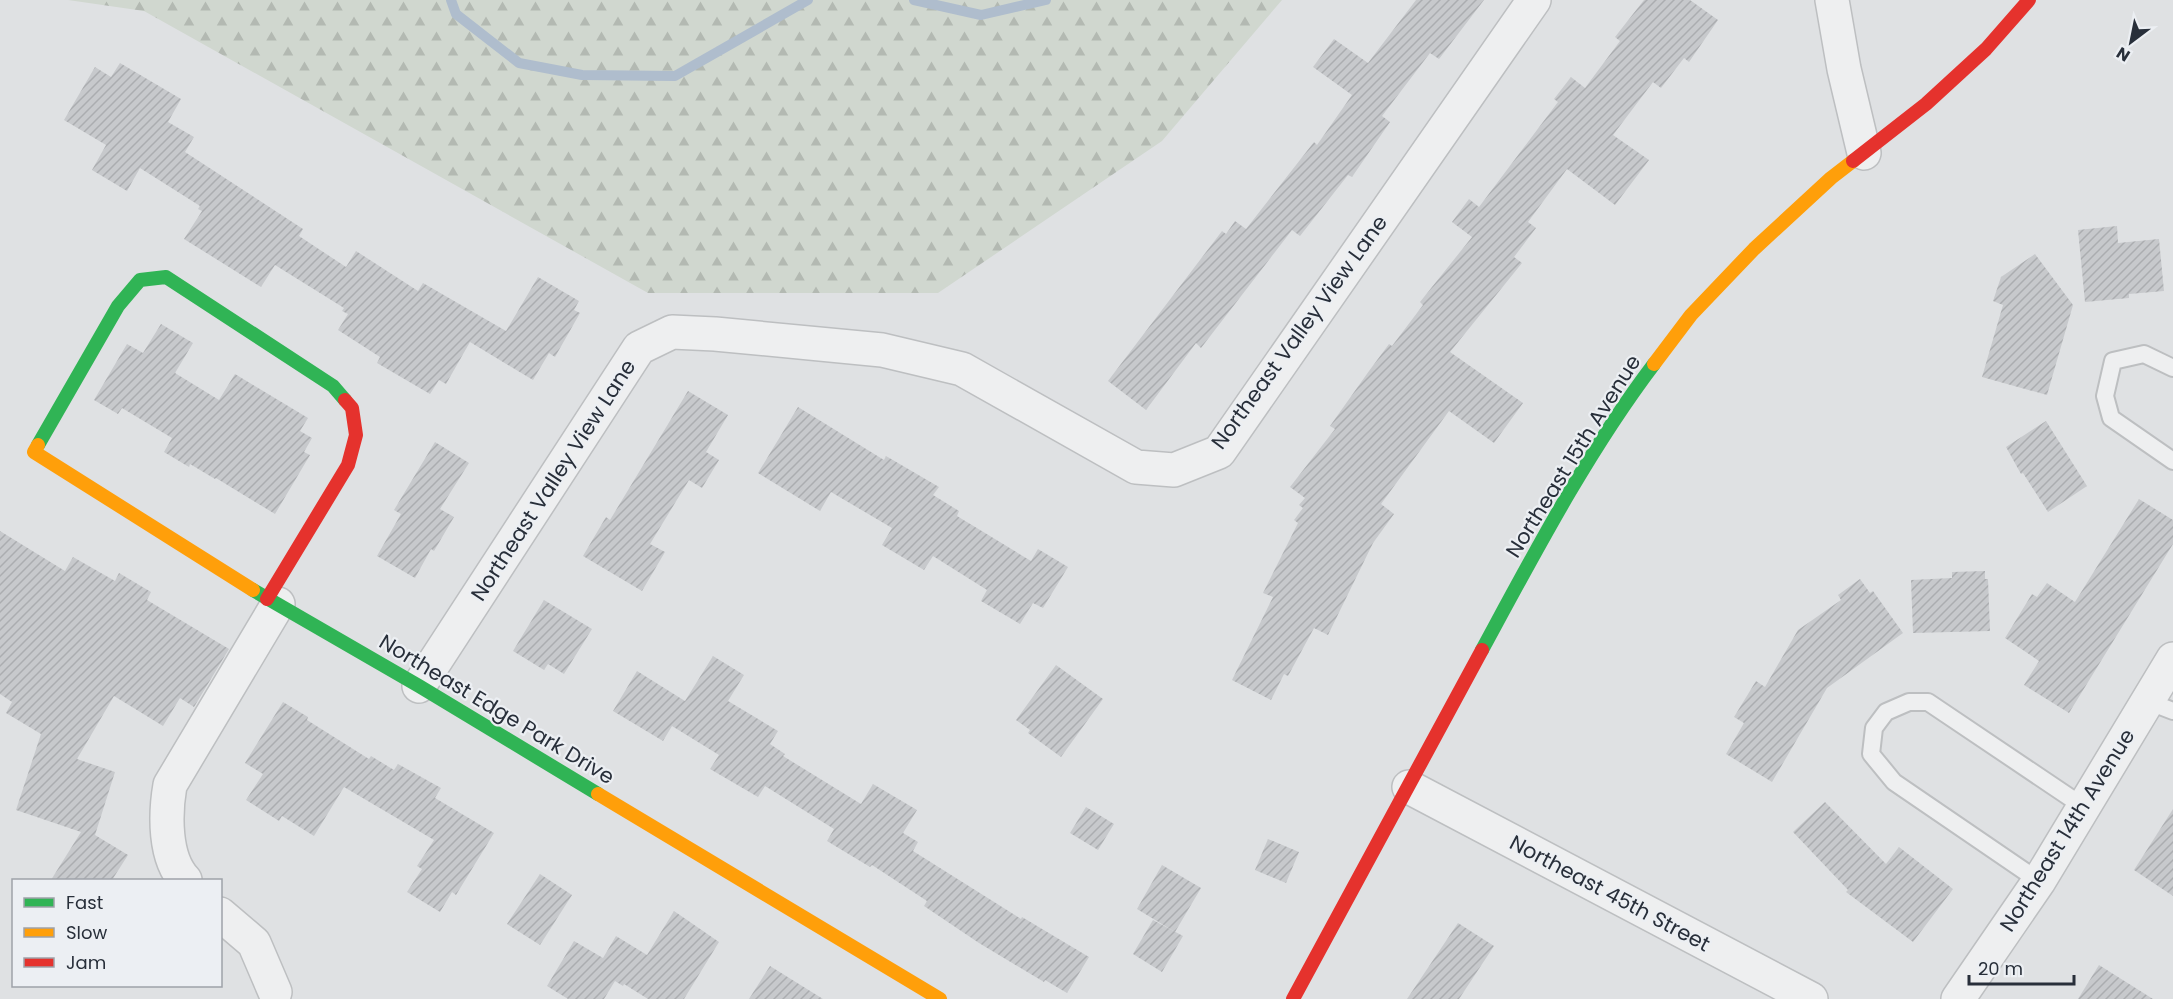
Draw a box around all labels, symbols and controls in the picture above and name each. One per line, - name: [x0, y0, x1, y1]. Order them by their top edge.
- north arrow: [2101, 12, 2161, 72]
- text: N: [2112, 41, 2135, 67]
- street label: Northeast Valley View Lane: [1204, 209, 1394, 455]
- street label: Northeast 15th Avenue: [1499, 349, 1647, 563]
- street label: Northeast Valley View Lane: [464, 354, 642, 606]
- street label: Northeast Edge Park Drive: [374, 627, 620, 791]
- street label: Northeast 14th Avenue: [1993, 723, 2141, 937]
- street label: Northeast 45th Street: [1505, 828, 1715, 958]
- legend: [12, 879, 222, 987]
- text: Fast: [66, 890, 103, 915]
- text: Slow: [66, 920, 108, 945]
- scale bar: [1969, 948, 2074, 986]
- text: Jam: [66, 950, 106, 975]
- text: 20 m: [1978, 956, 2023, 981]

